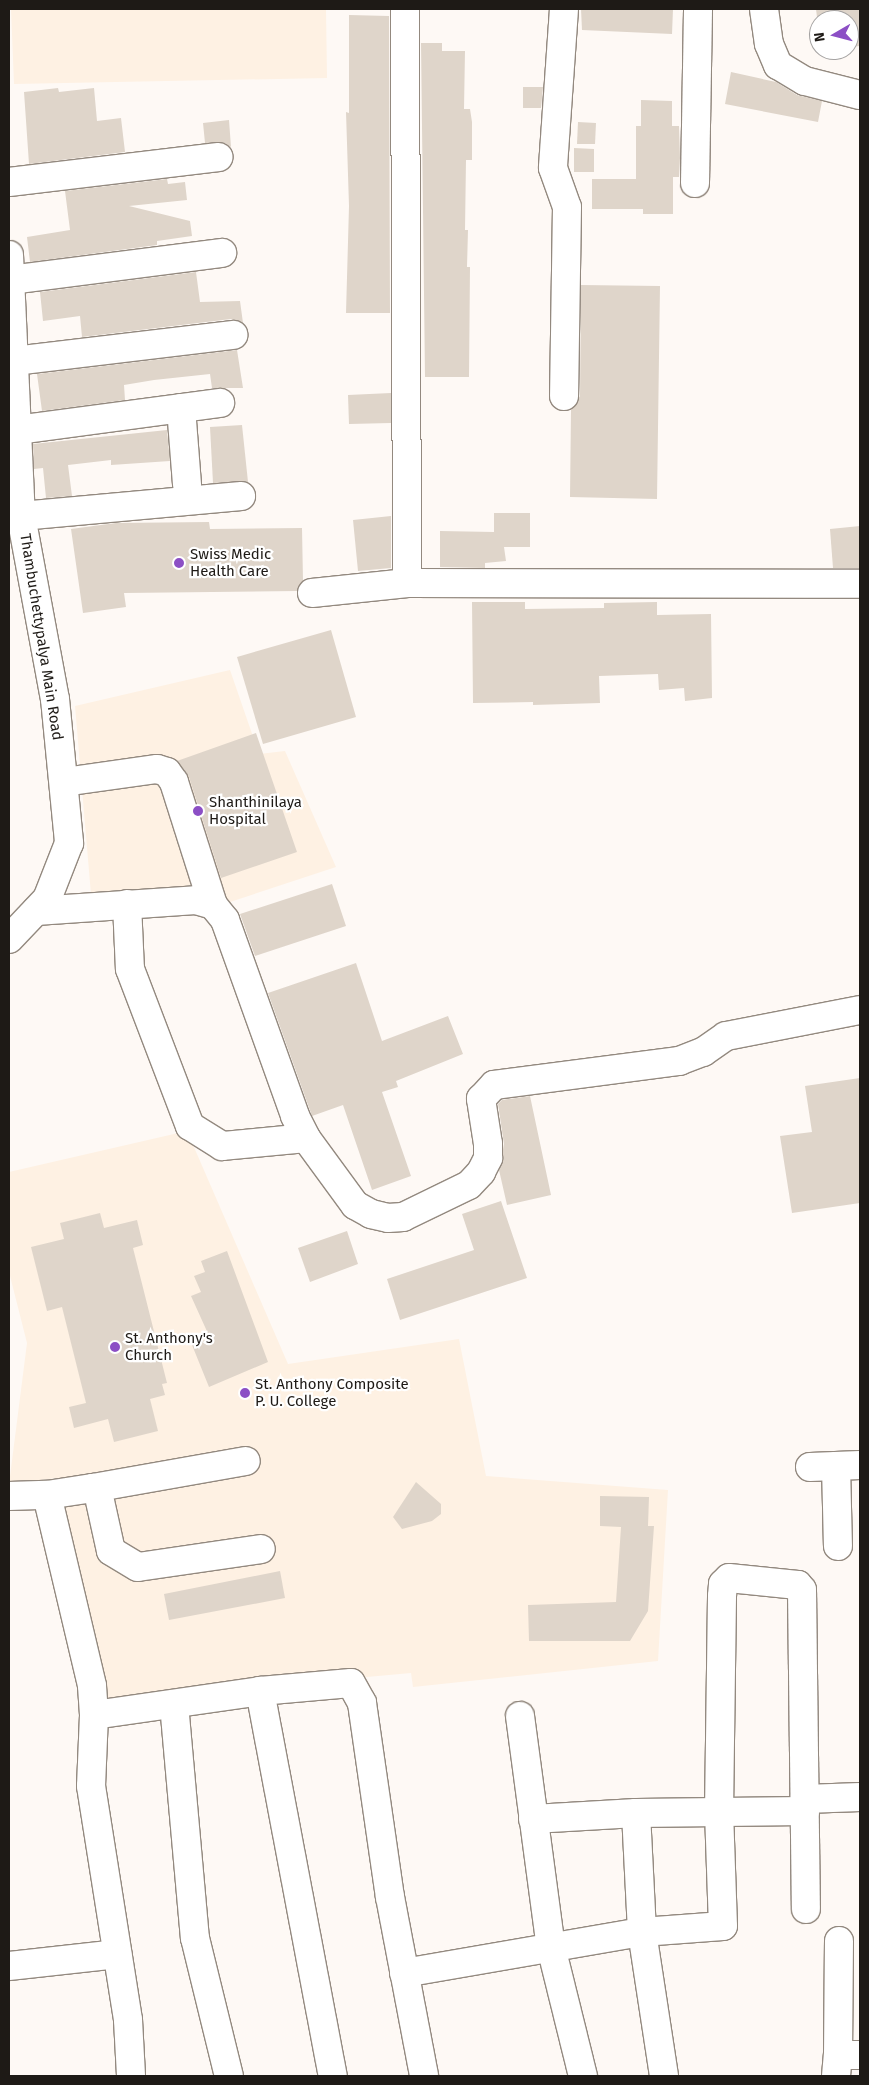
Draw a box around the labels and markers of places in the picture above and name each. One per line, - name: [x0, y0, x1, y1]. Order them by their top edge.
- place label: Swiss Medic Health Care: [190, 545, 271, 580]
- marker: Swiss Medic Health Care: [172, 556, 186, 570]
- place label: Shanthinilaya Hospital: [209, 793, 302, 828]
- marker: Shanthinilaya Hospital: [191, 804, 205, 818]
- place label: St. Anthony's Church: [125, 1329, 213, 1364]
- marker: St. Anthony's Church: [109, 1341, 121, 1353]
- place label: St. Anthony Composite P. U. College: [255, 1375, 409, 1410]
- marker: St. Anthony Composite P. U. College: [239, 1387, 251, 1399]

